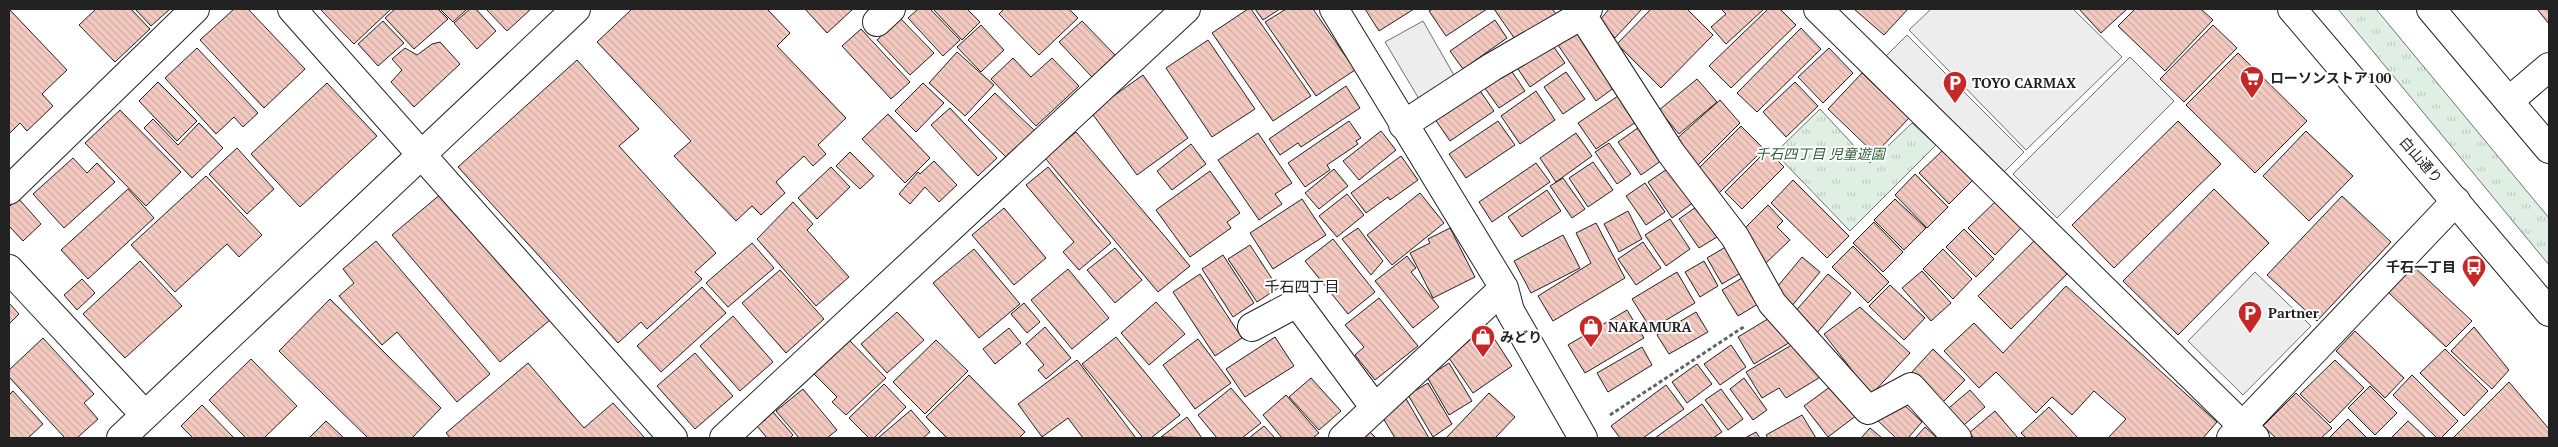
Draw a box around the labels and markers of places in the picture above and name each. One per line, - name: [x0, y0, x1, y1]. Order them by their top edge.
- supermarket icon: ローソンストア100: [2239, 65, 2265, 99]
- place label: ローソンストア100: [2270, 68, 2392, 87]
- parking icon: TOYO CARMAX: [1942, 70, 1968, 104]
- place label: TOYO CARMAX: [1972, 73, 2077, 92]
- bus stop icon: 千石一丁目: [2461, 254, 2487, 288]
- place label: 千石一丁目: [2386, 257, 2456, 276]
- parking icon: Partner: [2237, 300, 2263, 334]
- place label: Partner: [2268, 303, 2319, 322]
- shop icon: NAKAMURA: [1578, 314, 1604, 348]
- place label: NAKAMURA: [1608, 317, 1693, 336]
- shop icon: みどり: [1470, 324, 1496, 358]
- place label: みどり: [1500, 327, 1542, 346]

